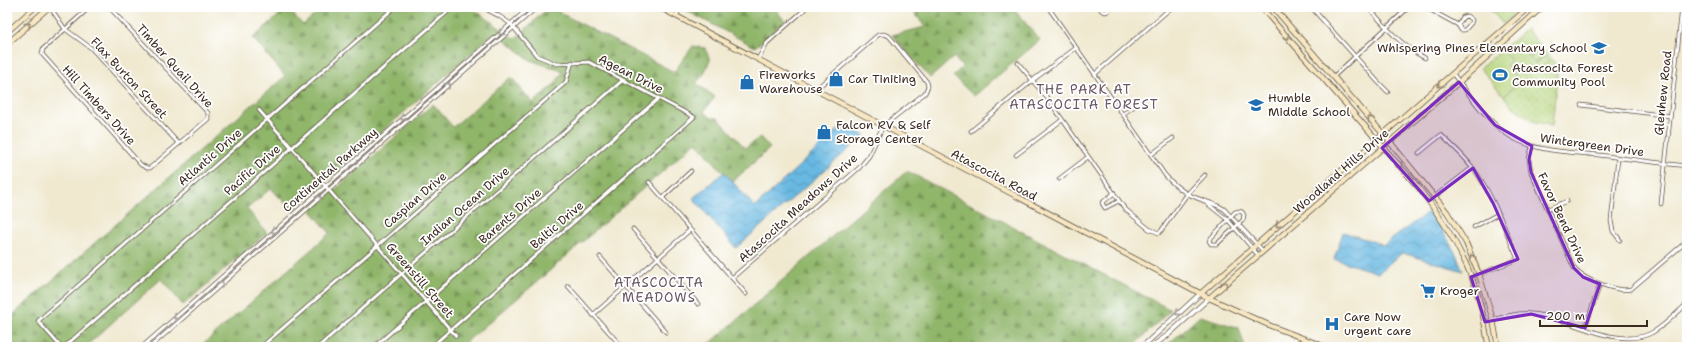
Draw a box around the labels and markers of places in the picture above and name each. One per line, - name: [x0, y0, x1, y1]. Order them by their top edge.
- school or university icon: Whispering Pines Elementary School: [1590, 39, 1608, 57]
- place label: Whispering Pines Elementary School: [1377, 40, 1587, 56]
- place label: Atascocita Forest Community Pool: [1512, 60, 1613, 90]
- sports icon: Atascocita Forest Community Pool: [1491, 66, 1509, 84]
- place label: Fireworks Warehouse: [759, 67, 823, 97]
- shop icon: Car Tiniting: [827, 70, 845, 88]
- place label: Car Tiniting: [848, 71, 916, 87]
- shop icon: Fireworks Warehouse: [738, 73, 756, 91]
- place label: Humble Middle School: [1268, 90, 1350, 120]
- school or university icon: Humble Middle School: [1247, 96, 1265, 114]
- place label: Falcon RV & Self Storage Center: [836, 117, 931, 147]
- shop icon: Falcon RV & Self Storage Center: [815, 123, 833, 141]
- supermarket icon: Kroger: [1419, 282, 1437, 300]
- place label: Kroger: [1440, 283, 1479, 299]
- place label: Care Now urgent care: [1344, 309, 1412, 339]
- hospital icon: Care Now urgent care: [1323, 315, 1341, 333]

